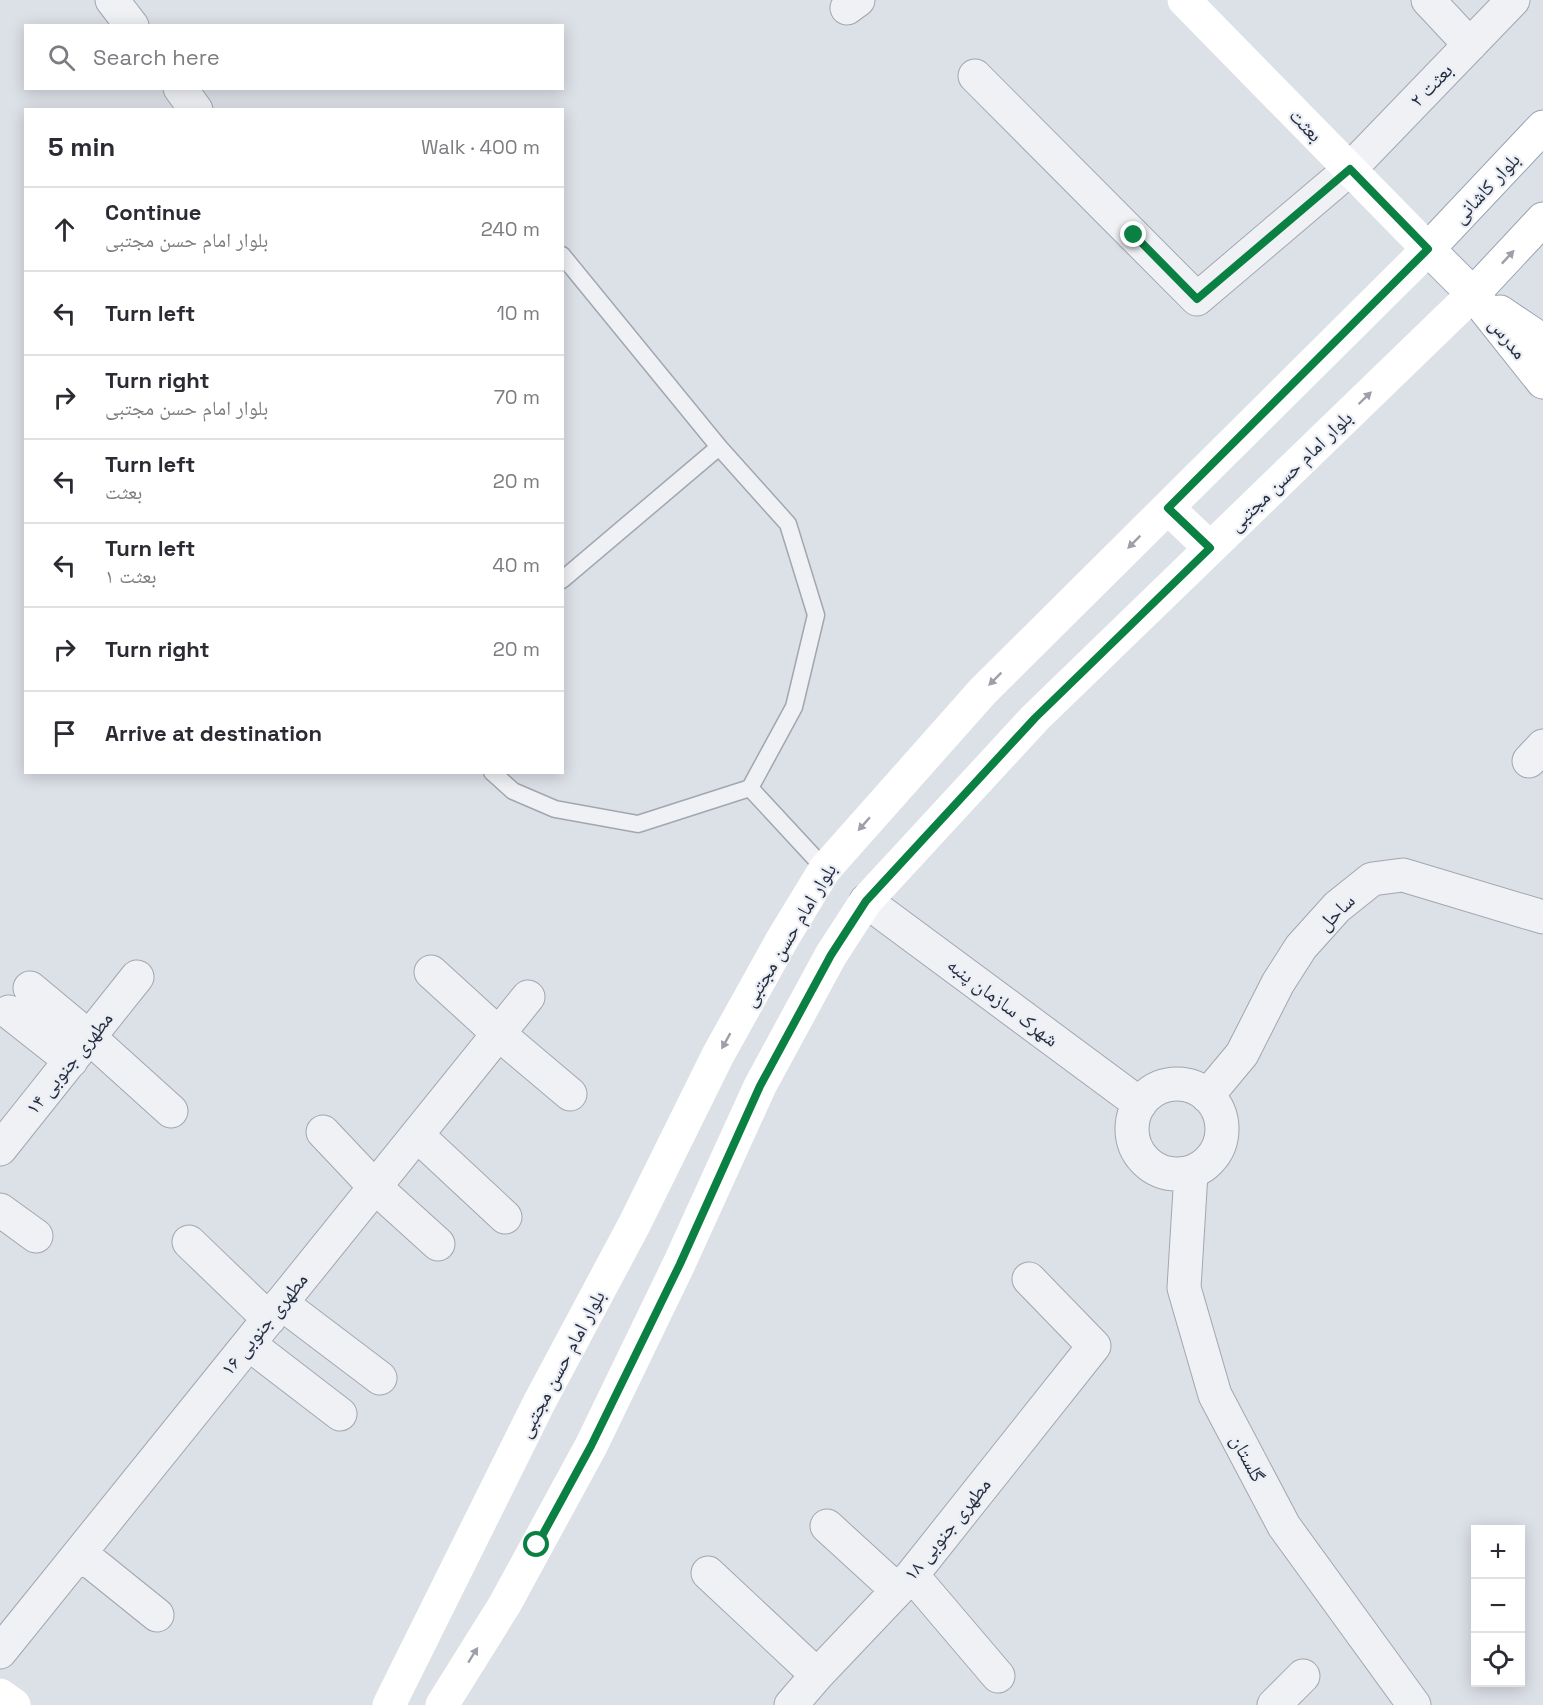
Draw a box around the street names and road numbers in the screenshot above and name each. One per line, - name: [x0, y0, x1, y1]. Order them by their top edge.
- street label: ۲ بعثت: [1404, 57, 1458, 113]
- street label: بعثت: [1284, 103, 1328, 147]
- street label: بلوار کاشانی: [1446, 147, 1526, 229]
- street label: مدرس: [1483, 312, 1533, 364]
- street label: بلوار امام حسن مجتبی: [1222, 405, 1358, 538]
- street label: بلوار امام حسن مجتبی: [736, 858, 843, 1012]
- street label: ساحل: [1312, 888, 1360, 936]
- street label: شهرک سازمان پنبه: [942, 952, 1064, 1052]
- street label: ۱۴ مطهری جنوبی: [20, 1006, 118, 1120]
- street label: ۱۶ مطهری جنوبی: [215, 1267, 313, 1381]
- street label: بلوار امام حسن مجتبی: [511, 1286, 612, 1443]
- street label: گلستان: [1225, 1430, 1271, 1486]
- street label: ۱۸ مطهری جنوبی: [898, 1472, 996, 1586]

